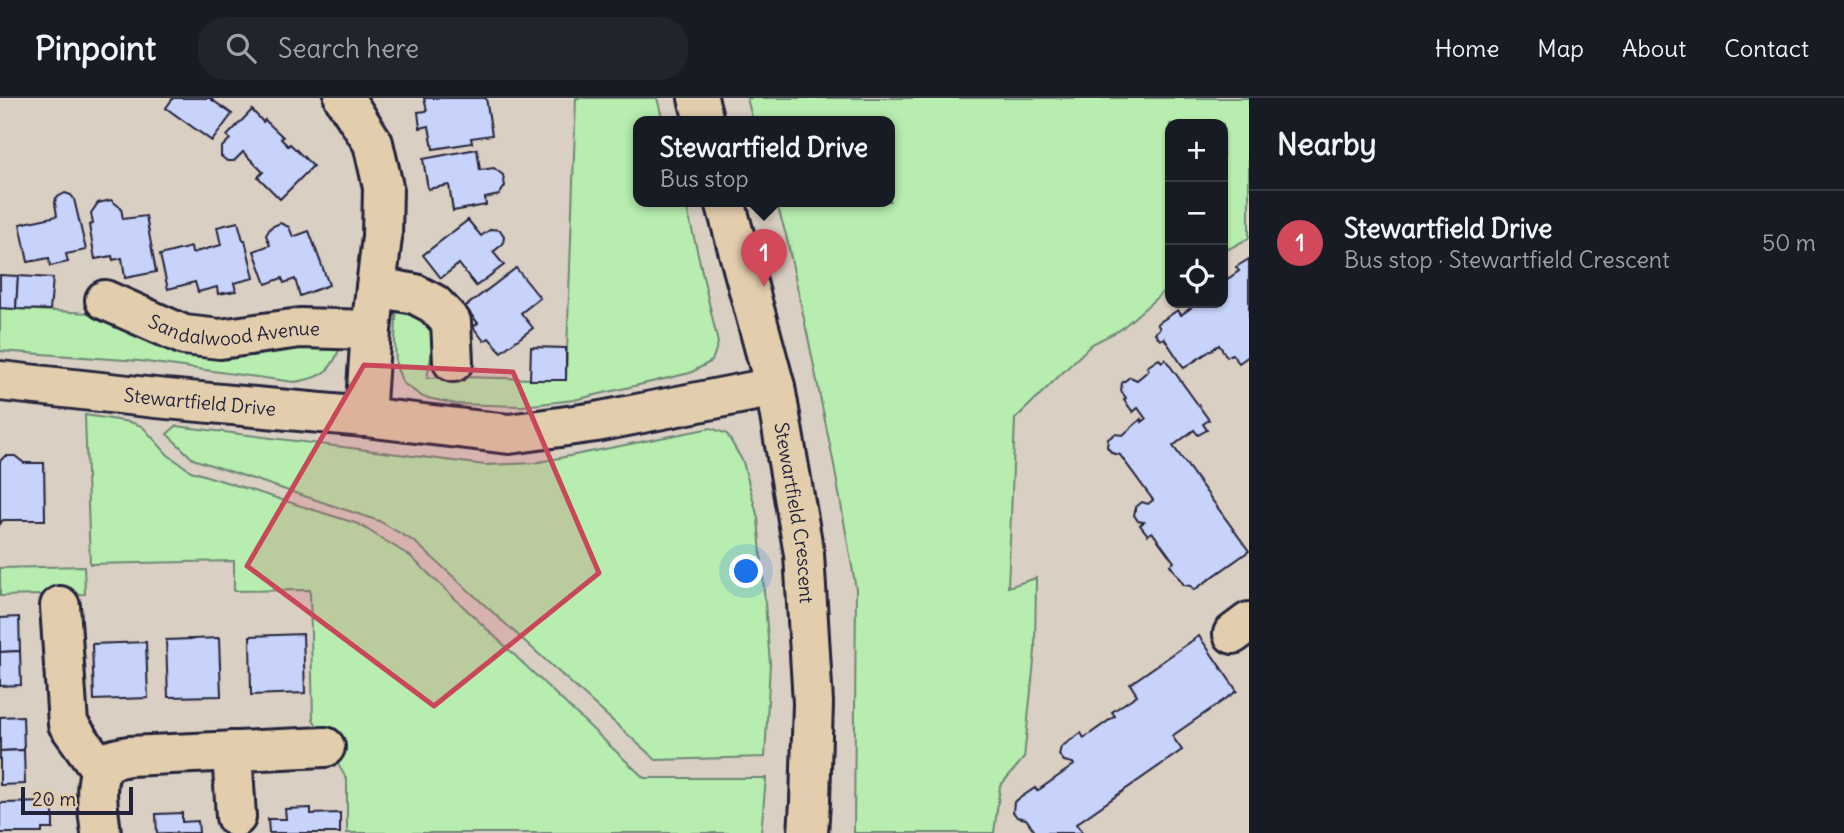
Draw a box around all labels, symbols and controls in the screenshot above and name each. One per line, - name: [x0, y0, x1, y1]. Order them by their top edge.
- search box: [198, 17, 688, 80]
- text: Pinpoint: [35, 27, 156, 69]
- icon: search: [222, 29, 260, 67]
- text: Search here: [278, 32, 419, 65]
- text: Home: [1435, 33, 1499, 63]
- text: Map: [1537, 33, 1584, 63]
- text: About: [1622, 33, 1686, 63]
- text: Contact: [1724, 33, 1809, 63]
- popup: [633, 116, 895, 207]
- map controls: [1165, 119, 1228, 308]
- button: +: [1165, 119, 1228, 182]
- text: Nearby: [1277, 125, 1377, 163]
- text: Stewartfield Drive: [660, 131, 868, 164]
- text: Bus stop: [660, 164, 749, 193]
- button: −: [1165, 182, 1228, 245]
- text: Stewartfield Drive: [1344, 212, 1552, 245]
- text: 1: [1295, 228, 1305, 257]
- text: 50 m: [1762, 228, 1816, 257]
- pin: 1: [741, 229, 787, 287]
- button: locate: [1165, 245, 1228, 308]
- text: Bus stop · Stewartfield Crescent: [1344, 245, 1670, 274]
- street label: Sandalwood Avenue: [145, 309, 320, 351]
- street label: Stewartfield Drive: [123, 383, 277, 421]
- street label: Stewartfield Crescent: [769, 420, 819, 604]
- your location: [729, 554, 763, 588]
- scale bar: [21, 784, 133, 816]
- text: 20 m: [32, 787, 76, 811]

